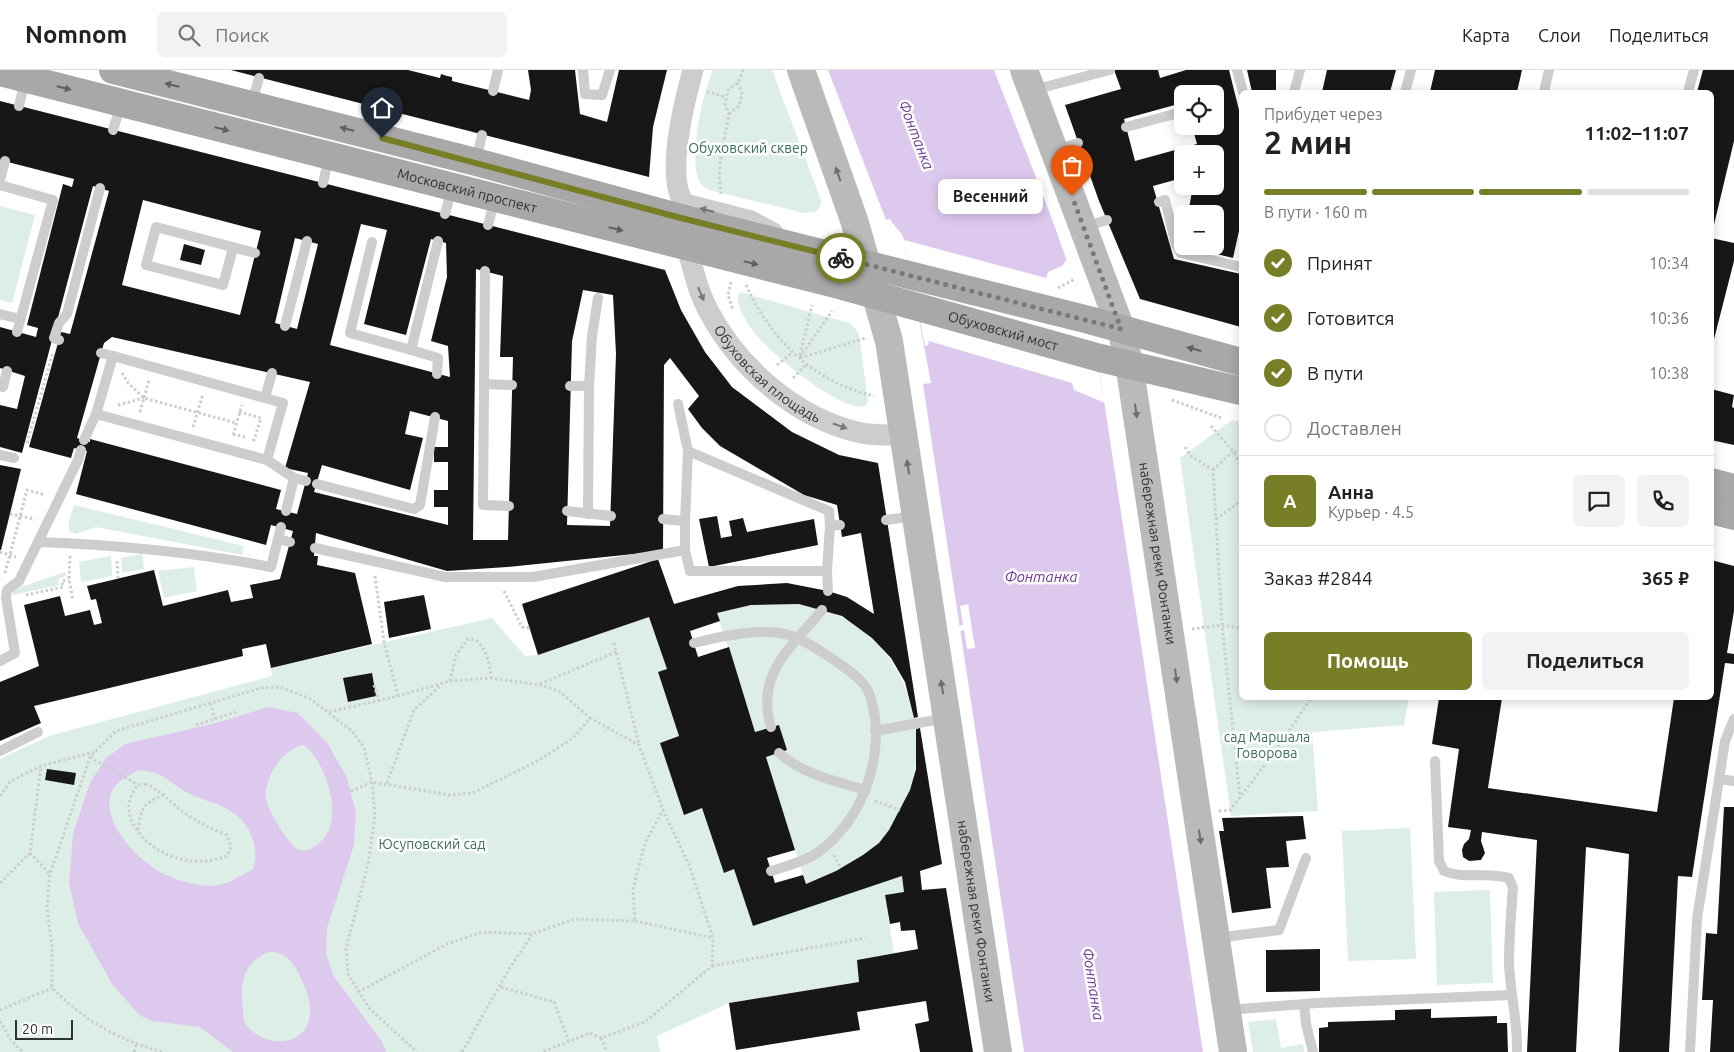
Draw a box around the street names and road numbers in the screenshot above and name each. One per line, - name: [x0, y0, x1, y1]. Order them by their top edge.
- street label: Московский проспект: [396, 165, 539, 216]
- street label: Обуховский мост: [946, 308, 1060, 354]
- street label: Обуховская площадь: [711, 322, 823, 426]
- street label: набережная реки Фонтанки: [1136, 461, 1179, 646]
- street label: набережная реки Фонтанки: [955, 819, 998, 1003]

